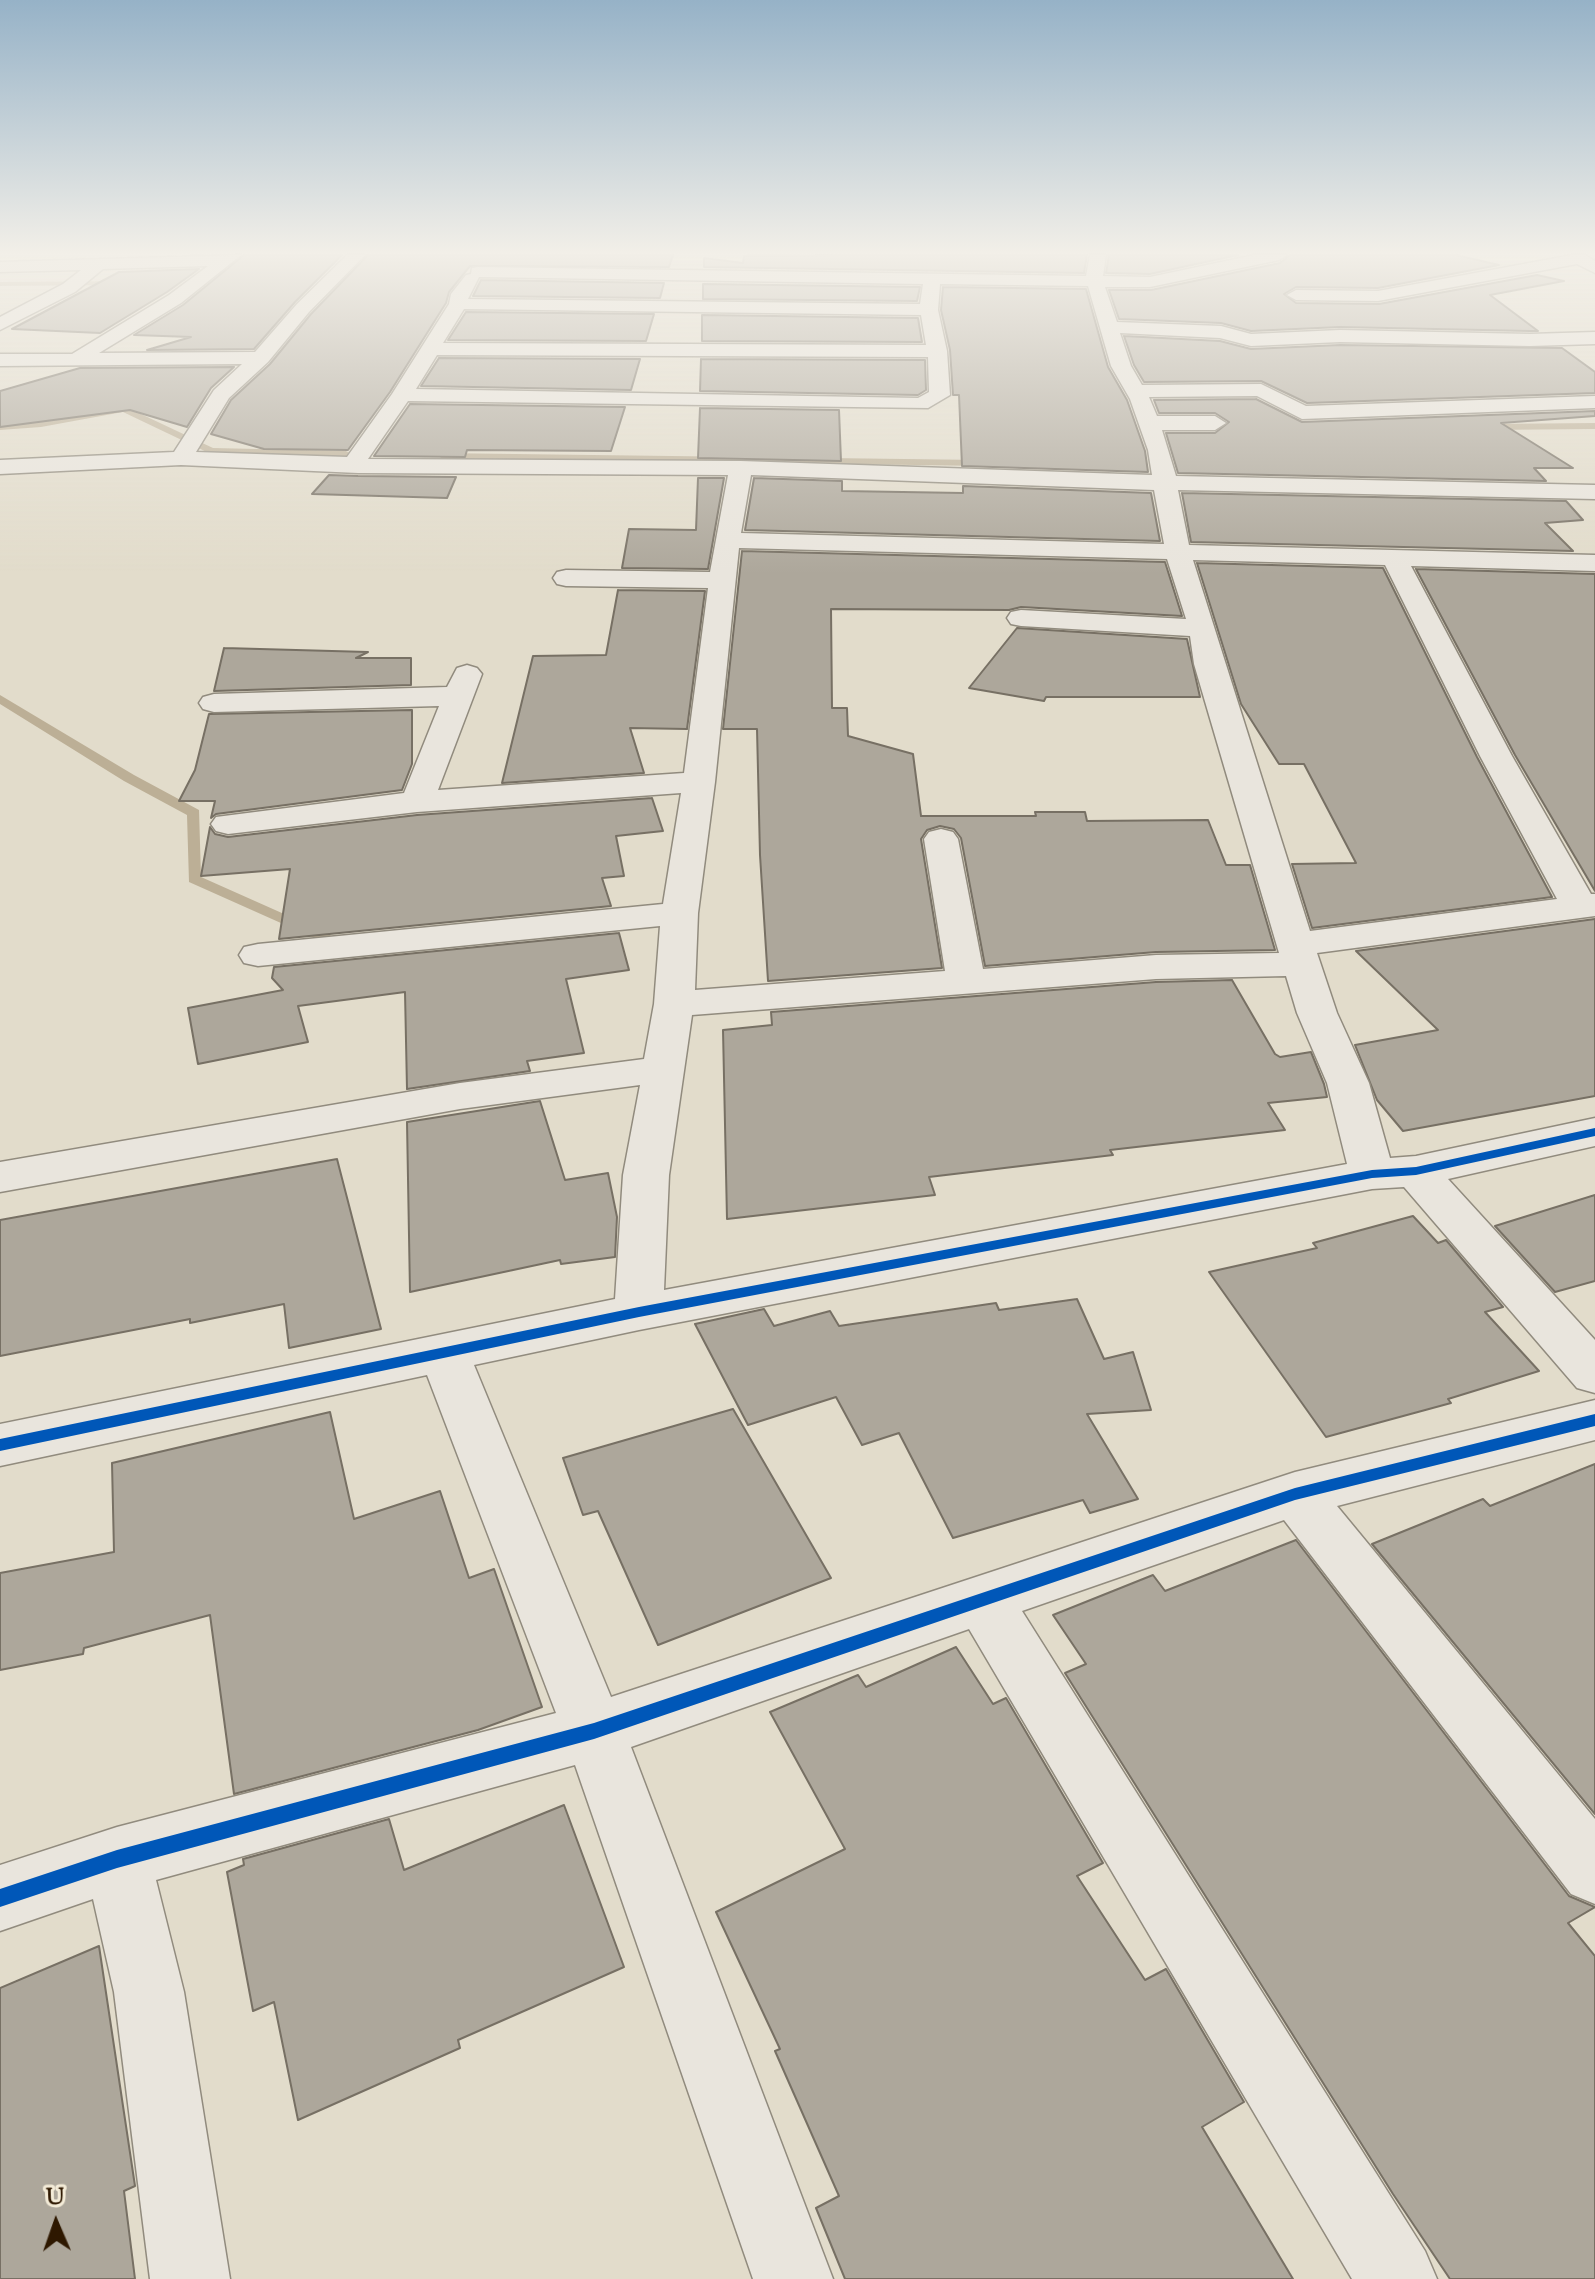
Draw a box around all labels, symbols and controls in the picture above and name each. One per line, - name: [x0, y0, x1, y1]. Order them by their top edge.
- north arrow: [16, 2183, 96, 2263]
- text: U: [46, 2183, 65, 2215]

